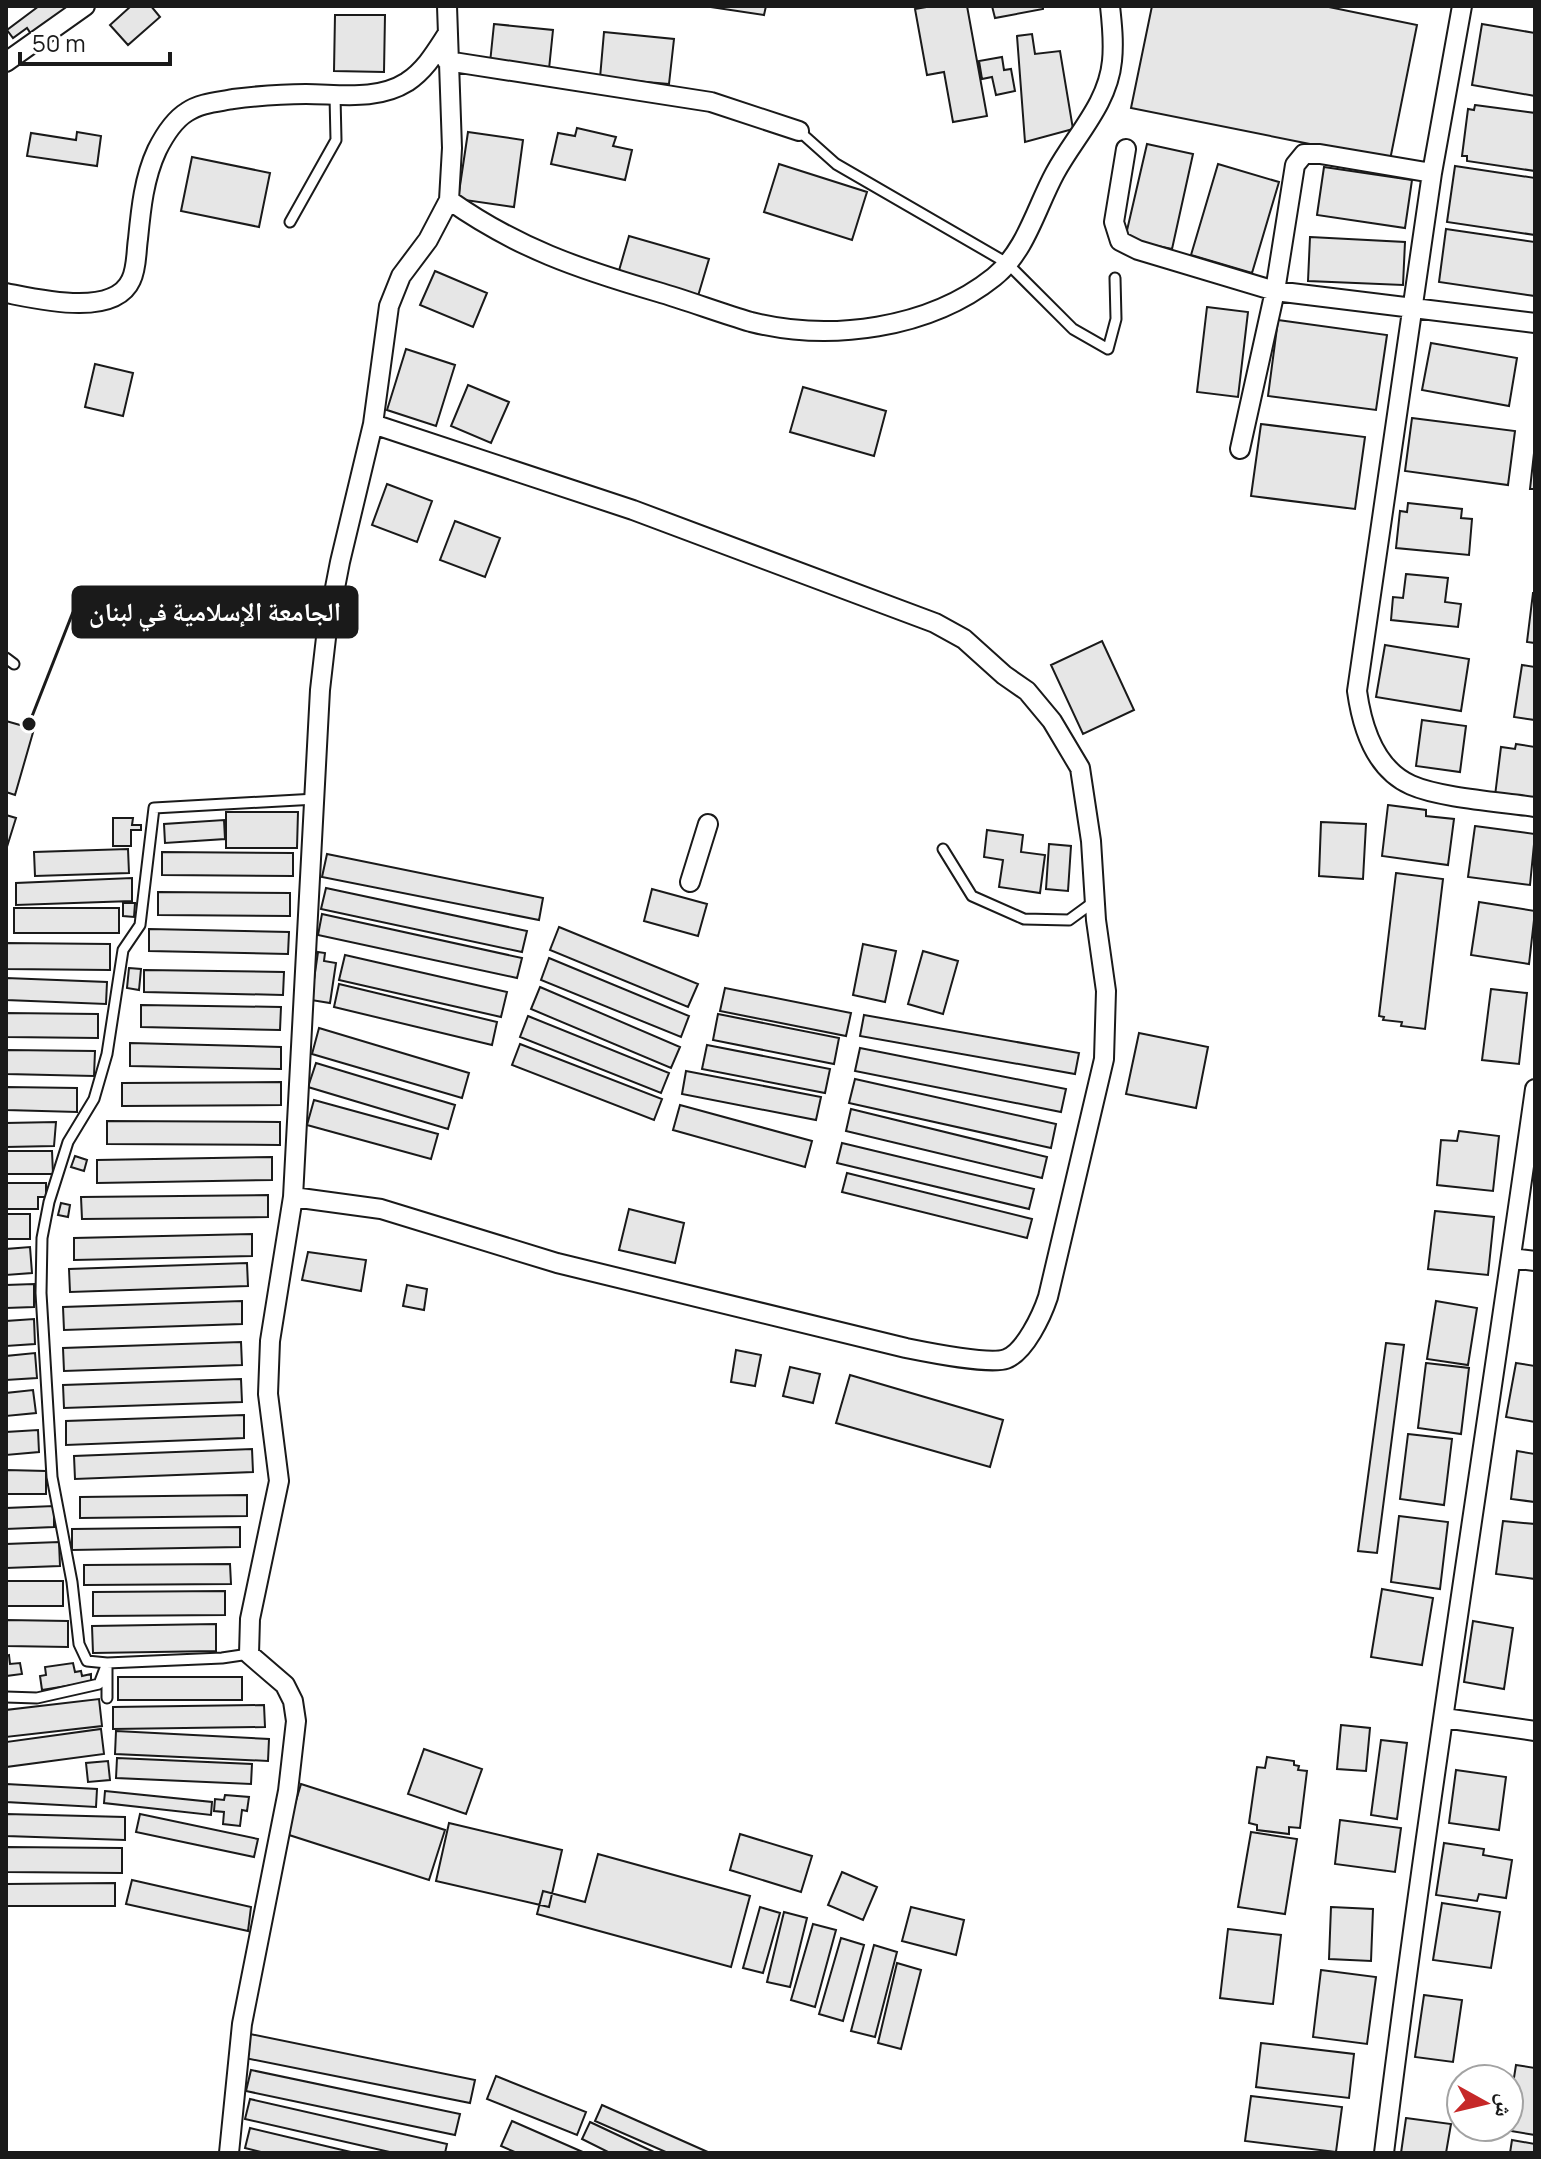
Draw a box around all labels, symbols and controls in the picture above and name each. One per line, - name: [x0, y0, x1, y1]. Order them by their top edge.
- scale bar: [20, 16, 170, 66]
- text: 50 m: [32, 26, 86, 59]
- callout: الجامعة الإسلامية في لبنان: [73, 587, 357, 637]
- text: الجامعة الإسلامية في لبنان: [89, 593, 341, 632]
- north arrow: [1445, 2063, 1525, 2143]
- text: ش: [1488, 2092, 1521, 2119]

